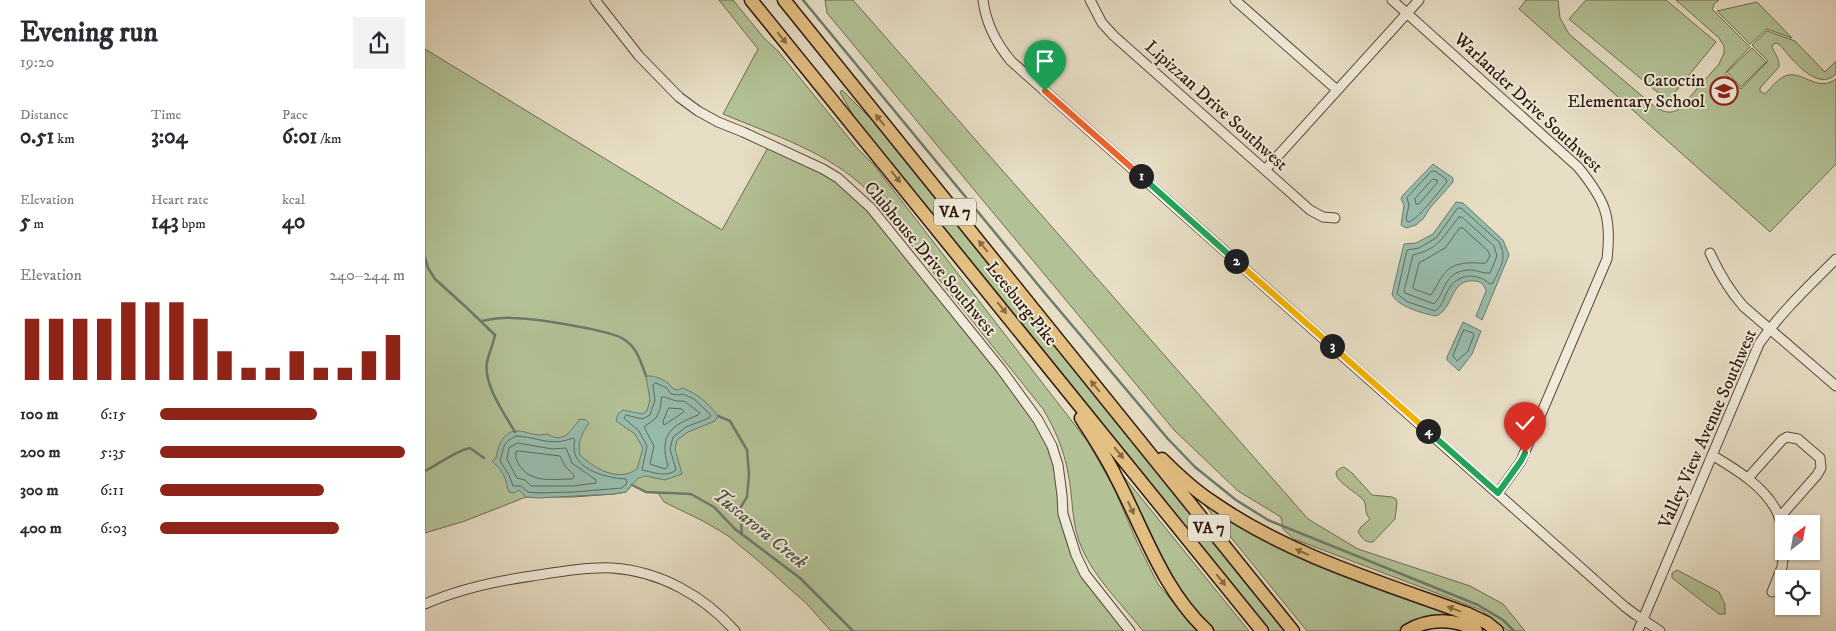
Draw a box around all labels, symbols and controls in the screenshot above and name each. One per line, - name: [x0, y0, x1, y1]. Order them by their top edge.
- text: Evening run: [20, 15, 158, 50]
- button: share: [353, 17, 405, 69]
- street label: Warlander Drive Southwest: [1448, 28, 1607, 178]
- one-way arrow: [777, 31, 788, 44]
- street label: Lipizzan Drive Southwest: [1140, 36, 1292, 176]
- pin: [1024, 40, 1066, 91]
- icon: arrive: [1031, 47, 1059, 75]
- text: 19:20: [20, 52, 54, 72]
- place label: Catoctin Elementary School: [1567, 70, 1706, 113]
- school or university icon: Catoctin Elementary School: [1709, 76, 1739, 106]
- text: Distance: [20, 106, 68, 124]
- text: Time: [151, 106, 181, 124]
- text: Pace: [282, 106, 308, 124]
- one-way arrow: [875, 113, 886, 126]
- text: 0.51: [20, 124, 54, 150]
- text: 3:04: [151, 124, 188, 150]
- text: 6:01: [282, 124, 317, 150]
- text: km: [54, 130, 75, 148]
- text: /km: [317, 130, 342, 148]
- pin: 1: [1129, 164, 1153, 188]
- text: 1: [1139, 167, 1144, 185]
- one-way arrow: [890, 171, 901, 184]
- street label: Clubhouse Drive Southwest: [859, 177, 1001, 341]
- text: Elevation: [20, 191, 74, 209]
- text: Heart rate: [151, 191, 208, 209]
- text: kcal: [282, 191, 305, 209]
- road number: VA 7: [934, 198, 976, 226]
- text: 5: [20, 209, 30, 235]
- text: 143: [151, 209, 179, 235]
- text: 40: [282, 209, 305, 235]
- text: m: [30, 215, 44, 233]
- text: bpm: [179, 215, 206, 233]
- one-way arrow: [977, 240, 988, 253]
- pin: 2: [1223, 248, 1249, 274]
- text: 2: [1233, 252, 1240, 270]
- street label: Leesburg Pike: [980, 258, 1062, 350]
- text: Elevation: [20, 265, 82, 285]
- text: 240–244 m: [329, 265, 405, 285]
- one-way arrow: [996, 301, 1007, 314]
- street label: Valley View Avenue Southwest: [1654, 326, 1762, 533]
- pin: 3: [1319, 334, 1345, 358]
- text: 3: [1330, 337, 1335, 355]
- one-way arrow: [1089, 380, 1100, 393]
- pin: [1504, 402, 1546, 453]
- text: 100 m: [20, 404, 59, 424]
- text: 6:15: [100, 404, 126, 424]
- icon: check: [1511, 409, 1539, 437]
- pin: 4: [1415, 418, 1441, 444]
- text: 4: [1424, 422, 1433, 440]
- text: 200 m: [20, 442, 61, 462]
- text: 5:35: [100, 442, 126, 462]
- one-way arrow: [1113, 446, 1124, 459]
- text: 300 m: [20, 480, 59, 500]
- text: 6:11: [100, 480, 124, 500]
- water label: Tuscarora Creek: [708, 484, 812, 574]
- one-way arrow: [1127, 501, 1135, 515]
- road number: VA 7: [1188, 514, 1230, 542]
- north arrow: [1775, 515, 1820, 560]
- map controls: [1775, 515, 1820, 615]
- text: 400 m: [20, 518, 62, 538]
- text: 6:03: [100, 518, 127, 538]
- one-way arrow: [1295, 548, 1309, 556]
- button: locate: [1775, 570, 1820, 615]
- one-way arrow: [1215, 573, 1226, 586]
- one-way arrow: [1446, 605, 1461, 613]

